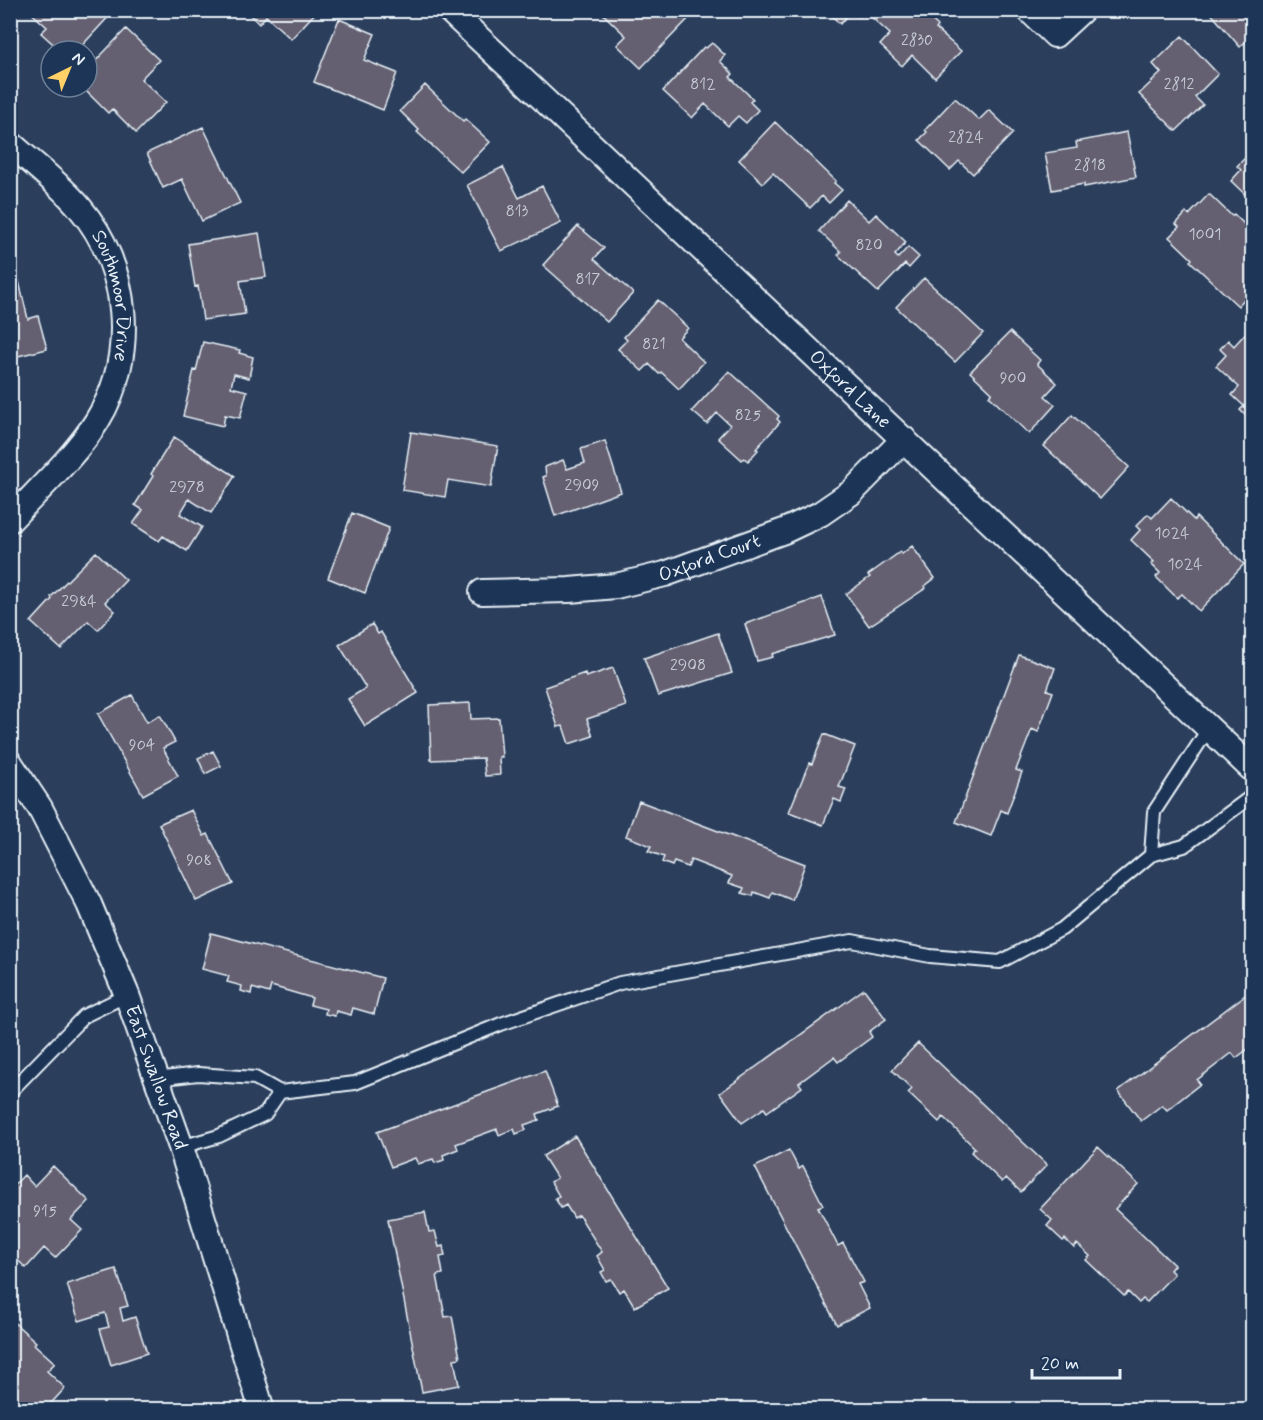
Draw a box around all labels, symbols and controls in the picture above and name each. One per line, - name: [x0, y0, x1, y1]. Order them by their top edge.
- house number: 2830: [901, 30, 933, 51]
- north arrow: [39, 39, 99, 99]
- text: N: [67, 48, 89, 70]
- house number: 812: [690, 74, 716, 95]
- house number: 2812: [1164, 74, 1194, 95]
- house number: 2824: [948, 127, 984, 148]
- house number: 2818: [1074, 155, 1106, 176]
- house number: 813: [506, 201, 529, 222]
- house number: 1001: [1188, 224, 1222, 245]
- street label: Southmoor Drive: [85, 225, 137, 364]
- house number: 820: [855, 235, 883, 256]
- house number: 817: [576, 269, 600, 290]
- house number: 821: [642, 334, 666, 355]
- street label: Oxford Lane: [803, 344, 897, 435]
- house number: 900: [1000, 368, 1026, 389]
- house number: 825: [735, 405, 761, 426]
- house number: 2909: [565, 475, 600, 496]
- house number: 2978: [169, 477, 205, 498]
- house number: 1024: [1154, 523, 1190, 544]
- street label: Oxford Court: [655, 527, 764, 589]
- house number: 1024: [1167, 554, 1203, 575]
- house number: 2984: [61, 591, 97, 612]
- house number: 2908: [670, 655, 706, 676]
- house number: 904: [129, 735, 155, 756]
- house number: 908: [186, 850, 212, 871]
- street label: East Swallow Road: [118, 1002, 194, 1153]
- house number: 915: [33, 1201, 57, 1222]
- scale bar: [1032, 1342, 1120, 1380]
- text: 20 m: [1041, 1352, 1079, 1376]

